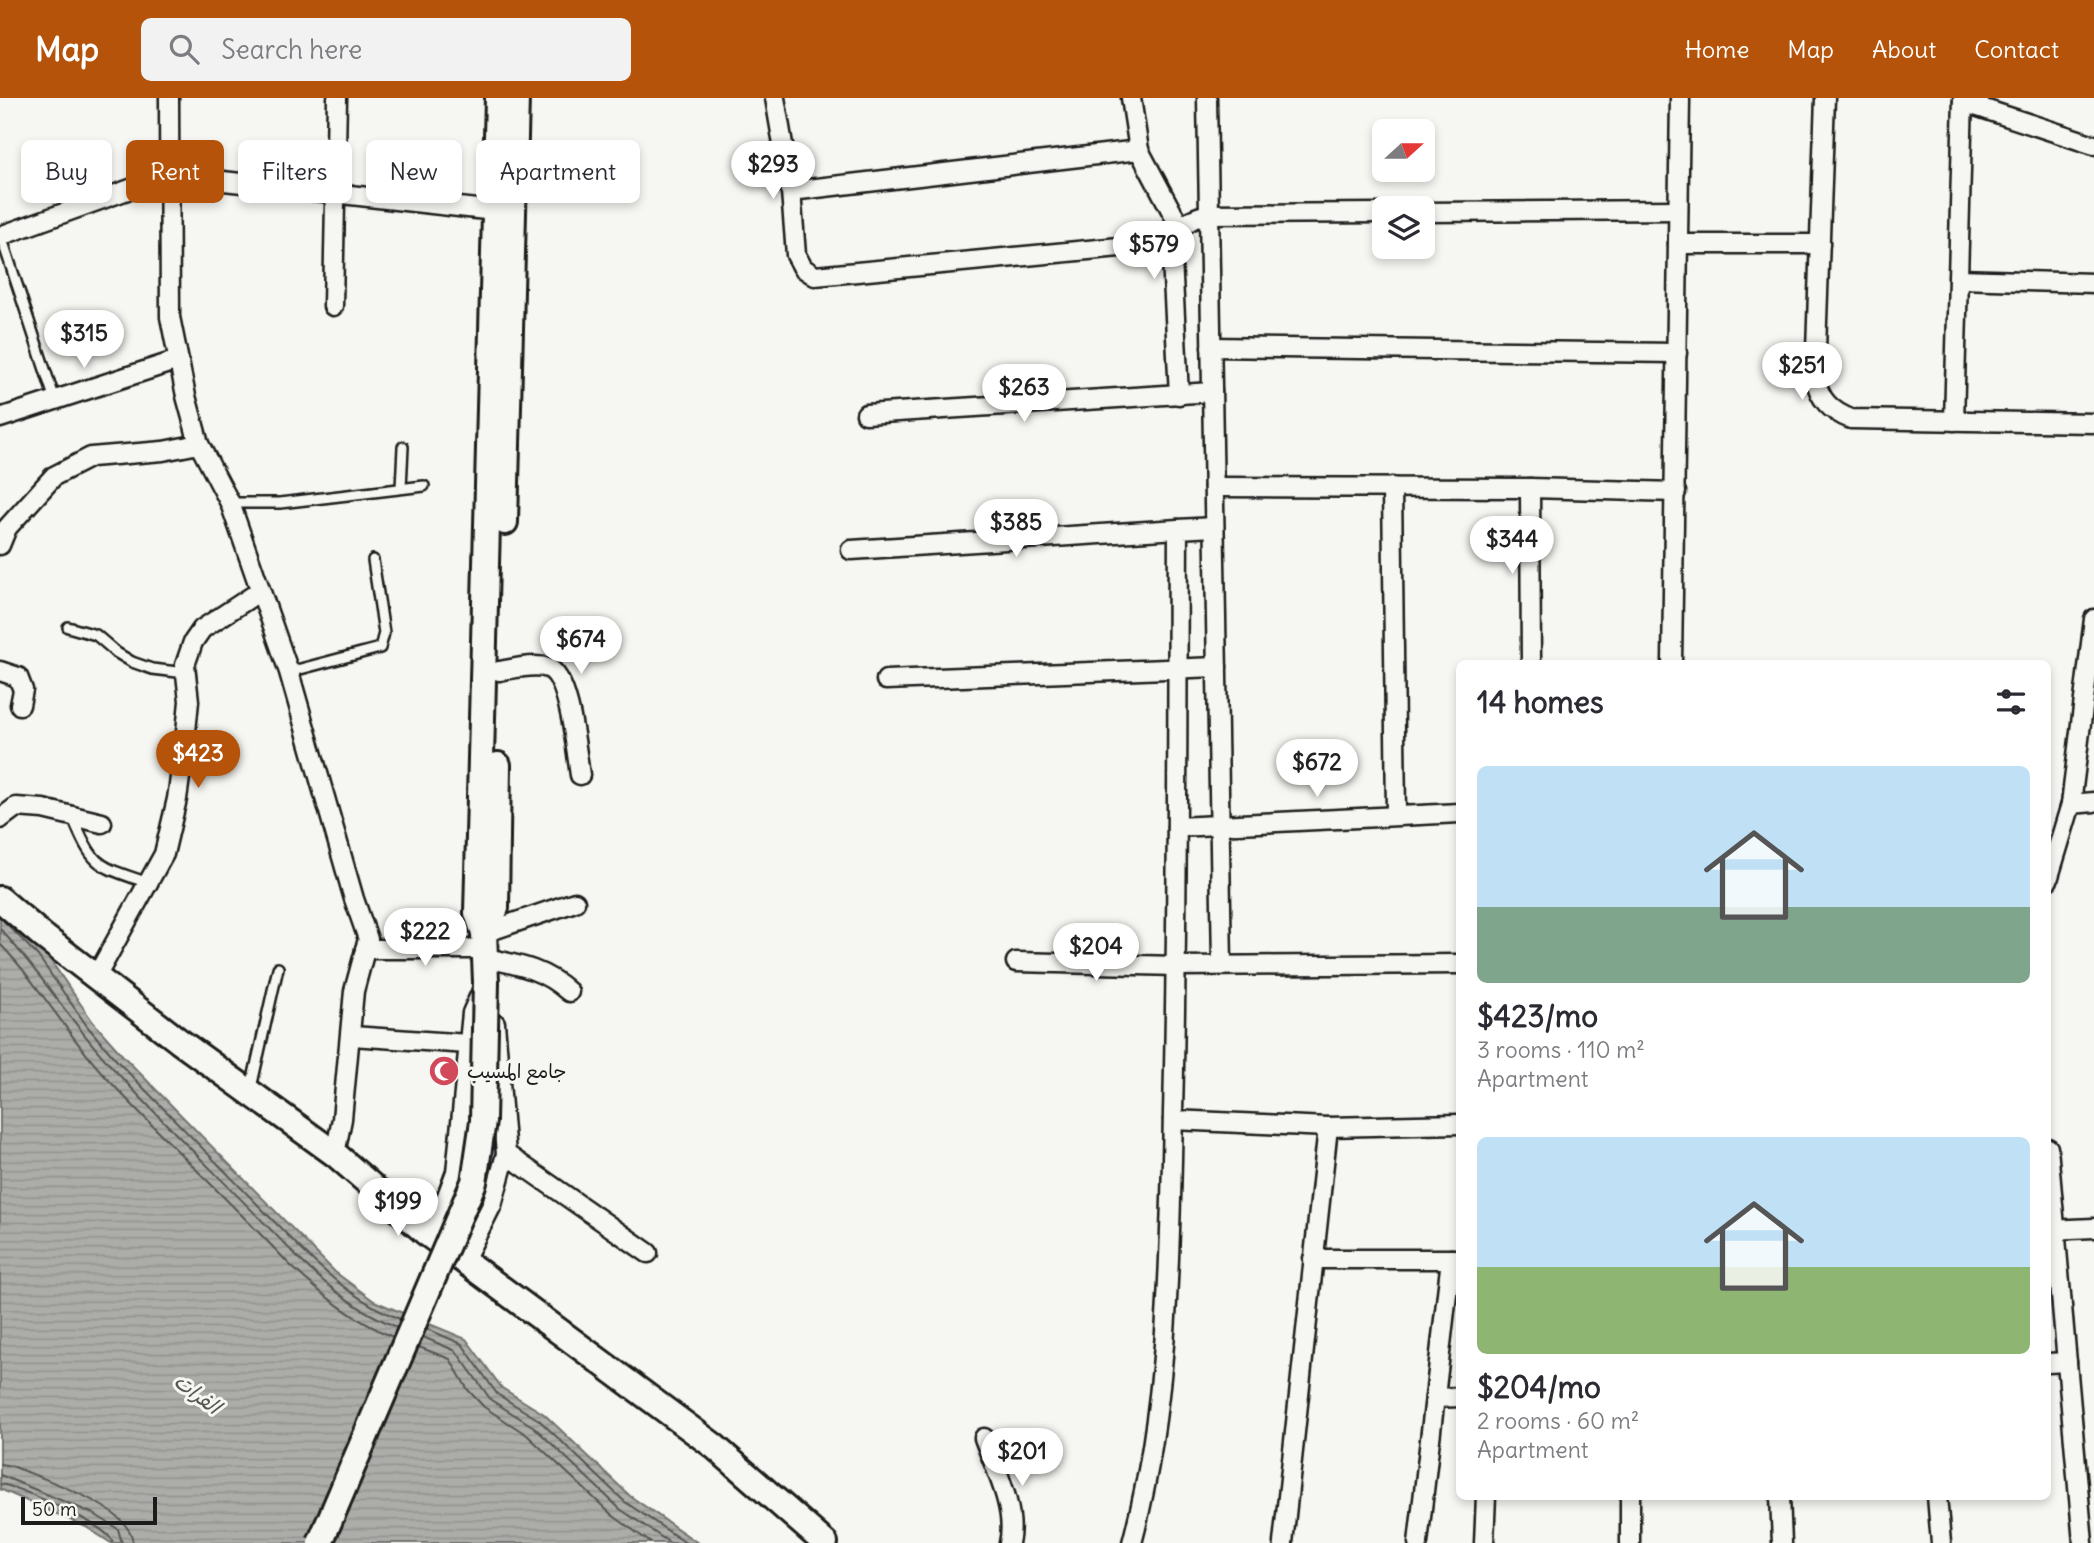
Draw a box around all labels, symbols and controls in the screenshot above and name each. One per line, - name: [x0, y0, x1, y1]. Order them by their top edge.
- search box: [141, 18, 631, 81]
- text: Map: [35, 28, 99, 70]
- icon: search: [165, 30, 203, 68]
- text: Search here: [221, 33, 362, 66]
- text: Home: [1685, 34, 1749, 64]
- text: Map: [1787, 34, 1834, 64]
- text: About: [1872, 34, 1936, 64]
- text: Contact: [1974, 34, 2059, 64]
- north arrow: [1372, 119, 1435, 182]
- map controls: [1372, 119, 1435, 259]
- chip: Buy: [21, 140, 112, 203]
- chip: Rent: [126, 140, 224, 203]
- chip: Filters: [238, 140, 352, 203]
- chip: New: [366, 140, 462, 203]
- chip: Apartment: [476, 140, 640, 203]
- pin: $293: [732, 141, 814, 201]
- text: $293: [747, 149, 799, 178]
- button: layers: [1372, 196, 1435, 259]
- pin: $579: [1113, 222, 1195, 281]
- text: $579: [1129, 229, 1179, 258]
- pin: $315: [43, 310, 125, 370]
- text: $315: [60, 318, 108, 347]
- pin: $251: [1761, 342, 1843, 402]
- text: $251: [1778, 350, 1826, 379]
- pin: $263: [983, 364, 1065, 424]
- text: $263: [998, 372, 1050, 401]
- pin: $385: [975, 500, 1057, 559]
- text: $385: [990, 507, 1042, 536]
- pin: $344: [1471, 517, 1553, 576]
- text: $344: [1486, 524, 1538, 553]
- pin: $674: [540, 616, 622, 676]
- text: $674: [556, 624, 606, 653]
- text: 14 homes: [1477, 683, 1604, 721]
- icon: filters: [1992, 683, 2030, 721]
- pin: $423: [157, 730, 239, 790]
- text: $423: [172, 738, 224, 767]
- pin: $672: [1276, 740, 1358, 799]
- text: $672: [1292, 747, 1342, 776]
- icon: home: [1691, 812, 1817, 938]
- pin: $222: [384, 908, 466, 968]
- text: $222: [400, 916, 450, 945]
- pin: $204: [1055, 924, 1137, 983]
- text: $204: [1069, 931, 1123, 960]
- text: $423/mo: [1477, 997, 1598, 1035]
- text: 3 rooms · 110 m²: [1477, 1035, 1645, 1064]
- mosque icon: جامع المسيب: [427, 1054, 461, 1088]
- place label: جامع المسيب: [467, 1059, 566, 1085]
- text: Apartment: [1477, 1064, 1589, 1093]
- pin: $199: [357, 1178, 439, 1238]
- icon: home: [1691, 1183, 1817, 1309]
- text: $199: [374, 1186, 422, 1215]
- water label: الفرات: [169, 1367, 228, 1422]
- text: $204/mo: [1477, 1368, 1601, 1406]
- text: 2 rooms · 60 m²: [1477, 1406, 1639, 1435]
- pin: $201: [981, 1428, 1063, 1488]
- text: Apartment: [1477, 1435, 1589, 1464]
- text: $201: [997, 1436, 1047, 1465]
- scale bar: [21, 1494, 158, 1526]
- text: 50 m: [32, 1497, 77, 1521]

